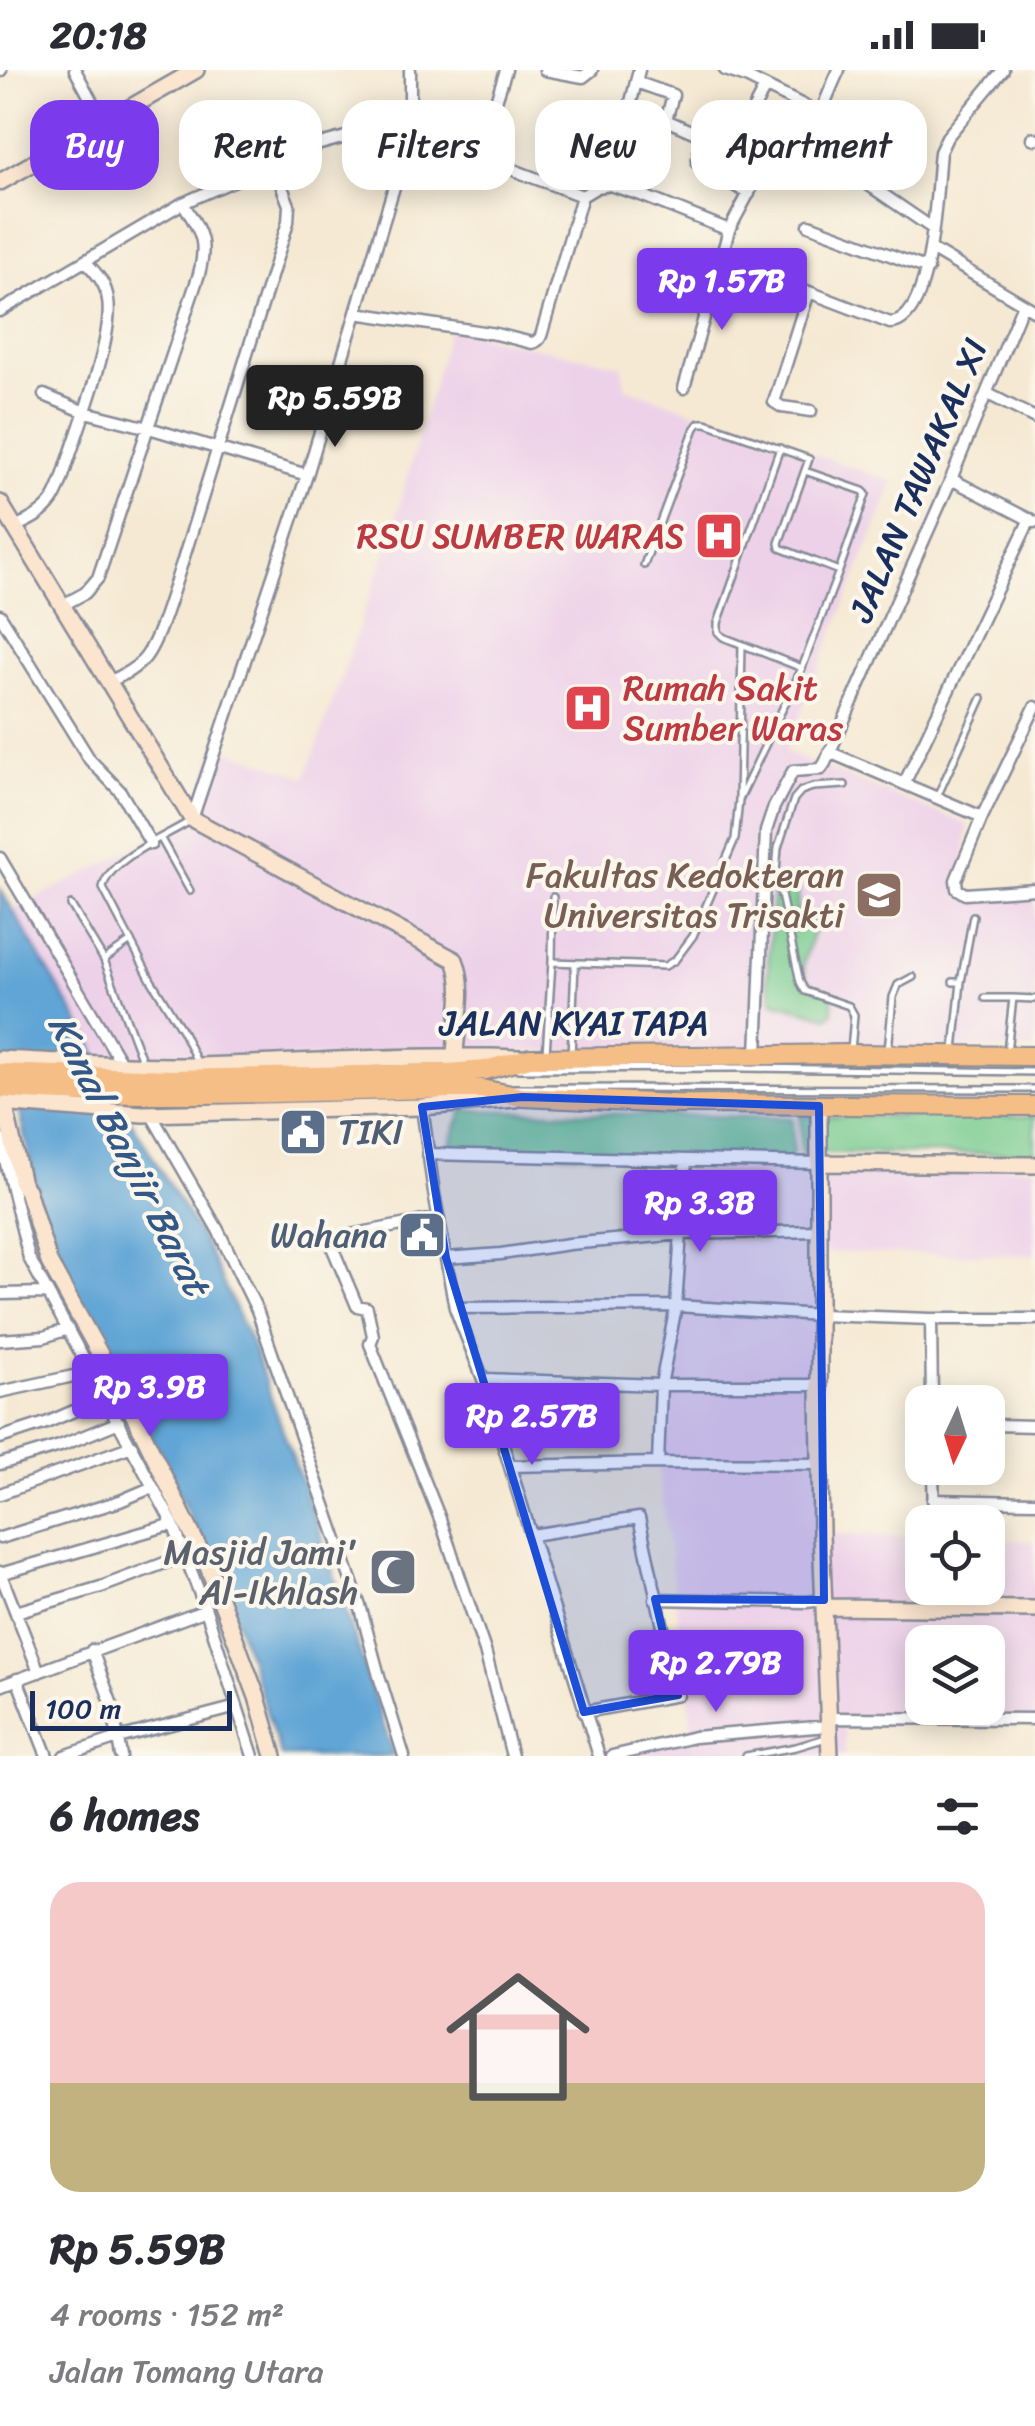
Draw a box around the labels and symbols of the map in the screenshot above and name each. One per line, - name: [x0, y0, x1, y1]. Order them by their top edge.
- pin: Rp 1.57B: [619, 248, 825, 333]
- street label: JALAN TAWAKAL XI: [830, 328, 1006, 633]
- pin: Rp 5.59B: [232, 365, 438, 450]
- place label: RSU SUMBER WARAS: [357, 505, 684, 567]
- hospital icon: RSU SUMBER WARAS: [693, 510, 745, 562]
- place label: Rumah Sakit Sumber Waras: [623, 657, 843, 759]
- hospital icon: Rumah Sakit Sumber Waras: [562, 682, 614, 734]
- place label: Fakultas Kedokteran Universitas Trisakti: [526, 844, 845, 946]
- school or university icon: Fakultas Kedokteran Universitas Trisakti: [853, 869, 905, 921]
- street label: JALAN KYAI TAPA: [438, 992, 709, 1054]
- water label: Kanal Banjir Barat: [29, 1002, 231, 1312]
- place label: TIKI: [338, 1101, 404, 1163]
- public building icon: TIKI: [277, 1106, 329, 1158]
- pin: Rp 3.3B: [608, 1170, 792, 1255]
- place label: Wahana: [270, 1204, 387, 1266]
- public building icon: Wahana: [396, 1209, 448, 1261]
- pin: Rp 3.9B: [58, 1354, 242, 1439]
- pin: Rp 2.57B: [429, 1383, 635, 1468]
- north arrow: [905, 1385, 1005, 1485]
- place label: Masjid Jami' Al-Ikhlash: [164, 1521, 358, 1623]
- mosque icon: Masjid Jami' Al-Ikhlash: [367, 1546, 419, 1598]
- pin: Rp 2.79B: [613, 1630, 819, 1715]
- scale bar: [30, 1686, 232, 1730]

